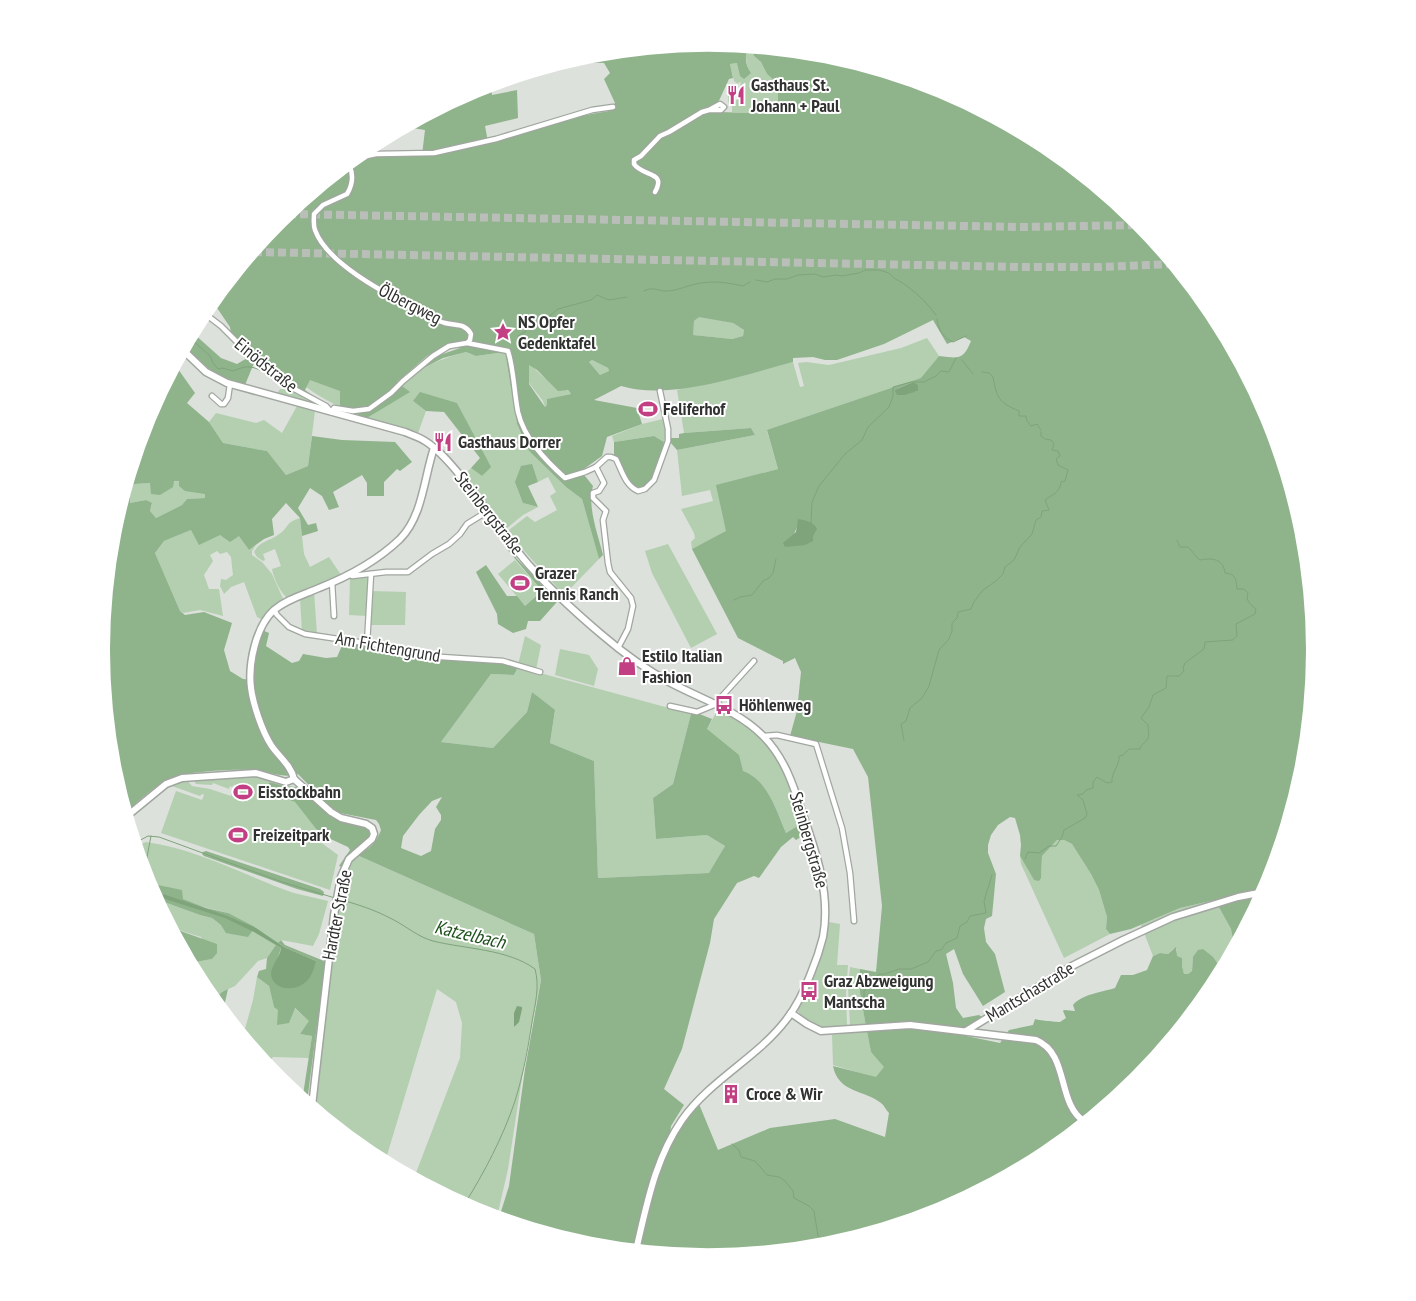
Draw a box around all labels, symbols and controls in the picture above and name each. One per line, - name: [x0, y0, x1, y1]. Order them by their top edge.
- place label: Gasthaus St. Johann + Paul: [750, 73, 840, 117]
- restaurant icon: Gasthaus St. Johann + Paul: [725, 84, 747, 106]
- street label: Ölbergweg: [375, 278, 446, 329]
- place label: NS Opfer Gedenktafel: [518, 310, 596, 354]
- place icon: NS Opfer Gedenktafel: [492, 321, 514, 343]
- street label: Einödstraße: [230, 332, 302, 397]
- place label: Feliferhof: [663, 397, 726, 420]
- sports icon: Feliferhof: [637, 398, 659, 420]
- place label: Gasthaus Dorrer: [458, 430, 561, 453]
- restaurant icon: Gasthaus Dorrer: [432, 431, 454, 453]
- street label: Steinbergstraße: [450, 467, 529, 559]
- place label: Grazer Tennis Ranch: [535, 561, 619, 605]
- sports icon: Grazer Tennis Ranch: [509, 572, 531, 594]
- street label: Am Fichtengrund: [334, 626, 442, 667]
- place label: Estilo Italian Fashion: [642, 644, 722, 688]
- shop icon: Estilo Italian Fashion: [616, 655, 638, 677]
- place label: Höhlenweg: [739, 693, 811, 716]
- bus stop icon: Höhlenweg: [713, 694, 735, 716]
- place label: Eisstockbahn: [258, 780, 341, 803]
- sports icon: Eisstockbahn: [232, 781, 254, 803]
- street label: Steinbergstraße: [785, 789, 834, 891]
- place label: Freizeitpark: [253, 823, 330, 846]
- sports icon: Freizeitpark: [227, 824, 249, 846]
- street label: Hardter Straße: [316, 868, 357, 962]
- water label: Katzelbach: [432, 914, 509, 954]
- street label: Mantschastraße: [982, 956, 1078, 1027]
- place label: Graz Abzweigung Mantscha: [824, 969, 933, 1013]
- bus stop icon: Graz Abzweigung Mantscha: [798, 980, 820, 1002]
- place label: Croce & Wir: [746, 1082, 823, 1105]
- building icon: Croce & Wir: [720, 1083, 742, 1105]

